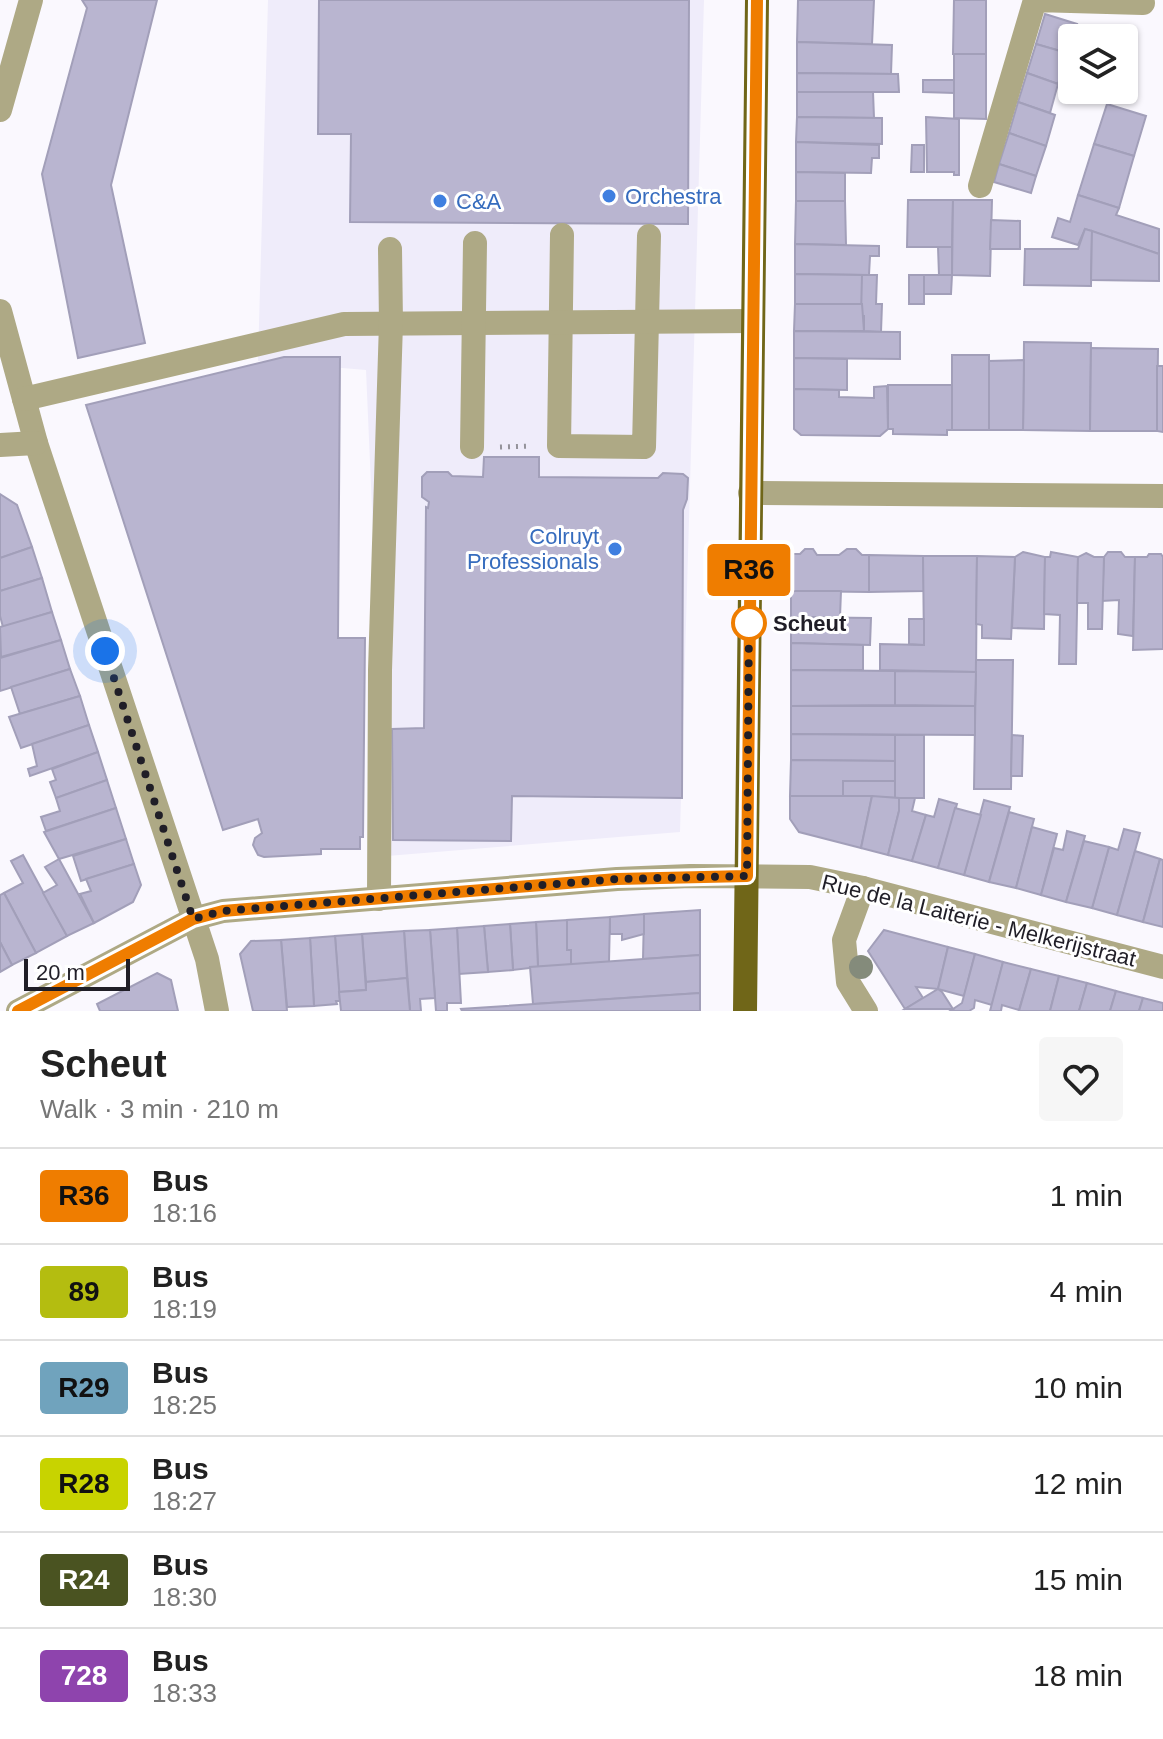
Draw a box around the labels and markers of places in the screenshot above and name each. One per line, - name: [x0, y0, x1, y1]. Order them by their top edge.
- place label: Orchestra: [625, 184, 722, 209]
- marker: Orchestra: [600, 187, 618, 205]
- place label: C&A: [456, 189, 502, 214]
- marker: C&A: [431, 192, 449, 210]
- place label: Colruyt Professionals: [467, 524, 599, 574]
- marker: Colruyt Professionals: [606, 540, 624, 558]
- marker: Scheut: [732, 606, 766, 640]
- place label: Scheut: [773, 611, 847, 636]

